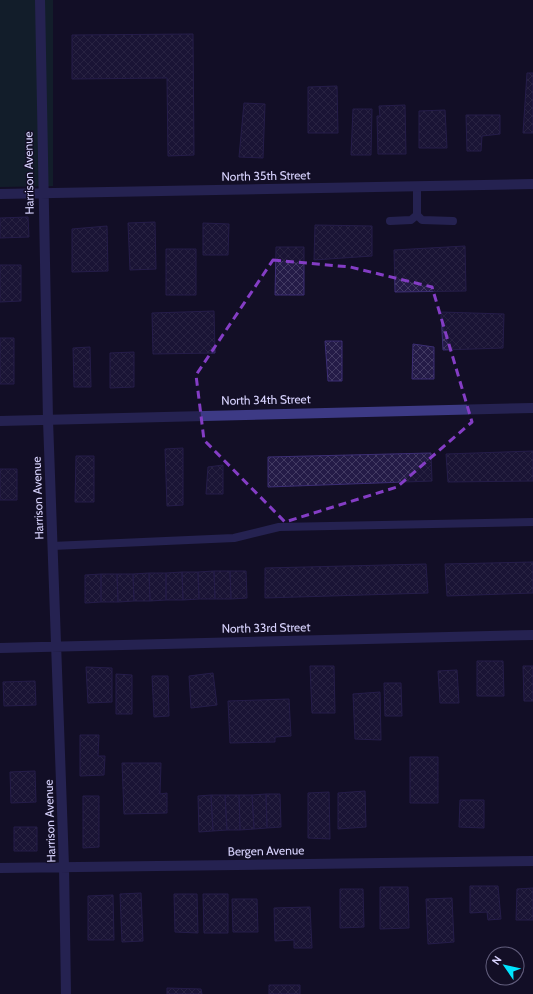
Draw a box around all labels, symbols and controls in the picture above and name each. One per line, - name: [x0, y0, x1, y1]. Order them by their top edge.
- street label: Harrison Avenue: [20, 131, 37, 215]
- street label: North 35th Street: [221, 167, 311, 184]
- street label: North 34th Street: [221, 391, 311, 408]
- street label: Harrison Avenue: [29, 456, 46, 540]
- street label: North 33rd Street: [221, 619, 310, 636]
- street label: Harrison Avenue: [41, 779, 58, 863]
- street label: Bergen Avenue: [228, 842, 304, 859]
- north arrow: [485, 946, 525, 986]
- text: N: [489, 953, 505, 968]

